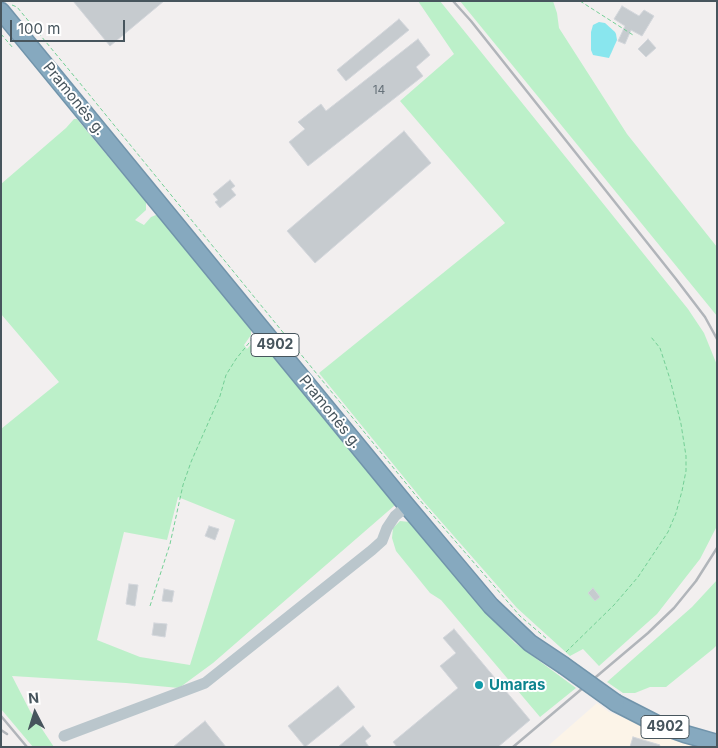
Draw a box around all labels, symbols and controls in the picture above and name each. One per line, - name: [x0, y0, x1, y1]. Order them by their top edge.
- scale bar: [12, 10, 128, 42]
- text: 100 m: [18, 19, 60, 38]
- street label: Pramonės g.: [39, 59, 109, 139]
- house number: 14: [373, 83, 385, 97]
- road number: 4902: [251, 334, 299, 356]
- street label: Pramonės g.: [295, 372, 365, 452]
- place label: Umaras: [489, 676, 545, 694]
- marker: Umaras: [473, 679, 485, 691]
- north arrow: [10, 688, 60, 738]
- text: N: [28, 689, 40, 706]
- road number: 4902: [641, 716, 689, 739]

